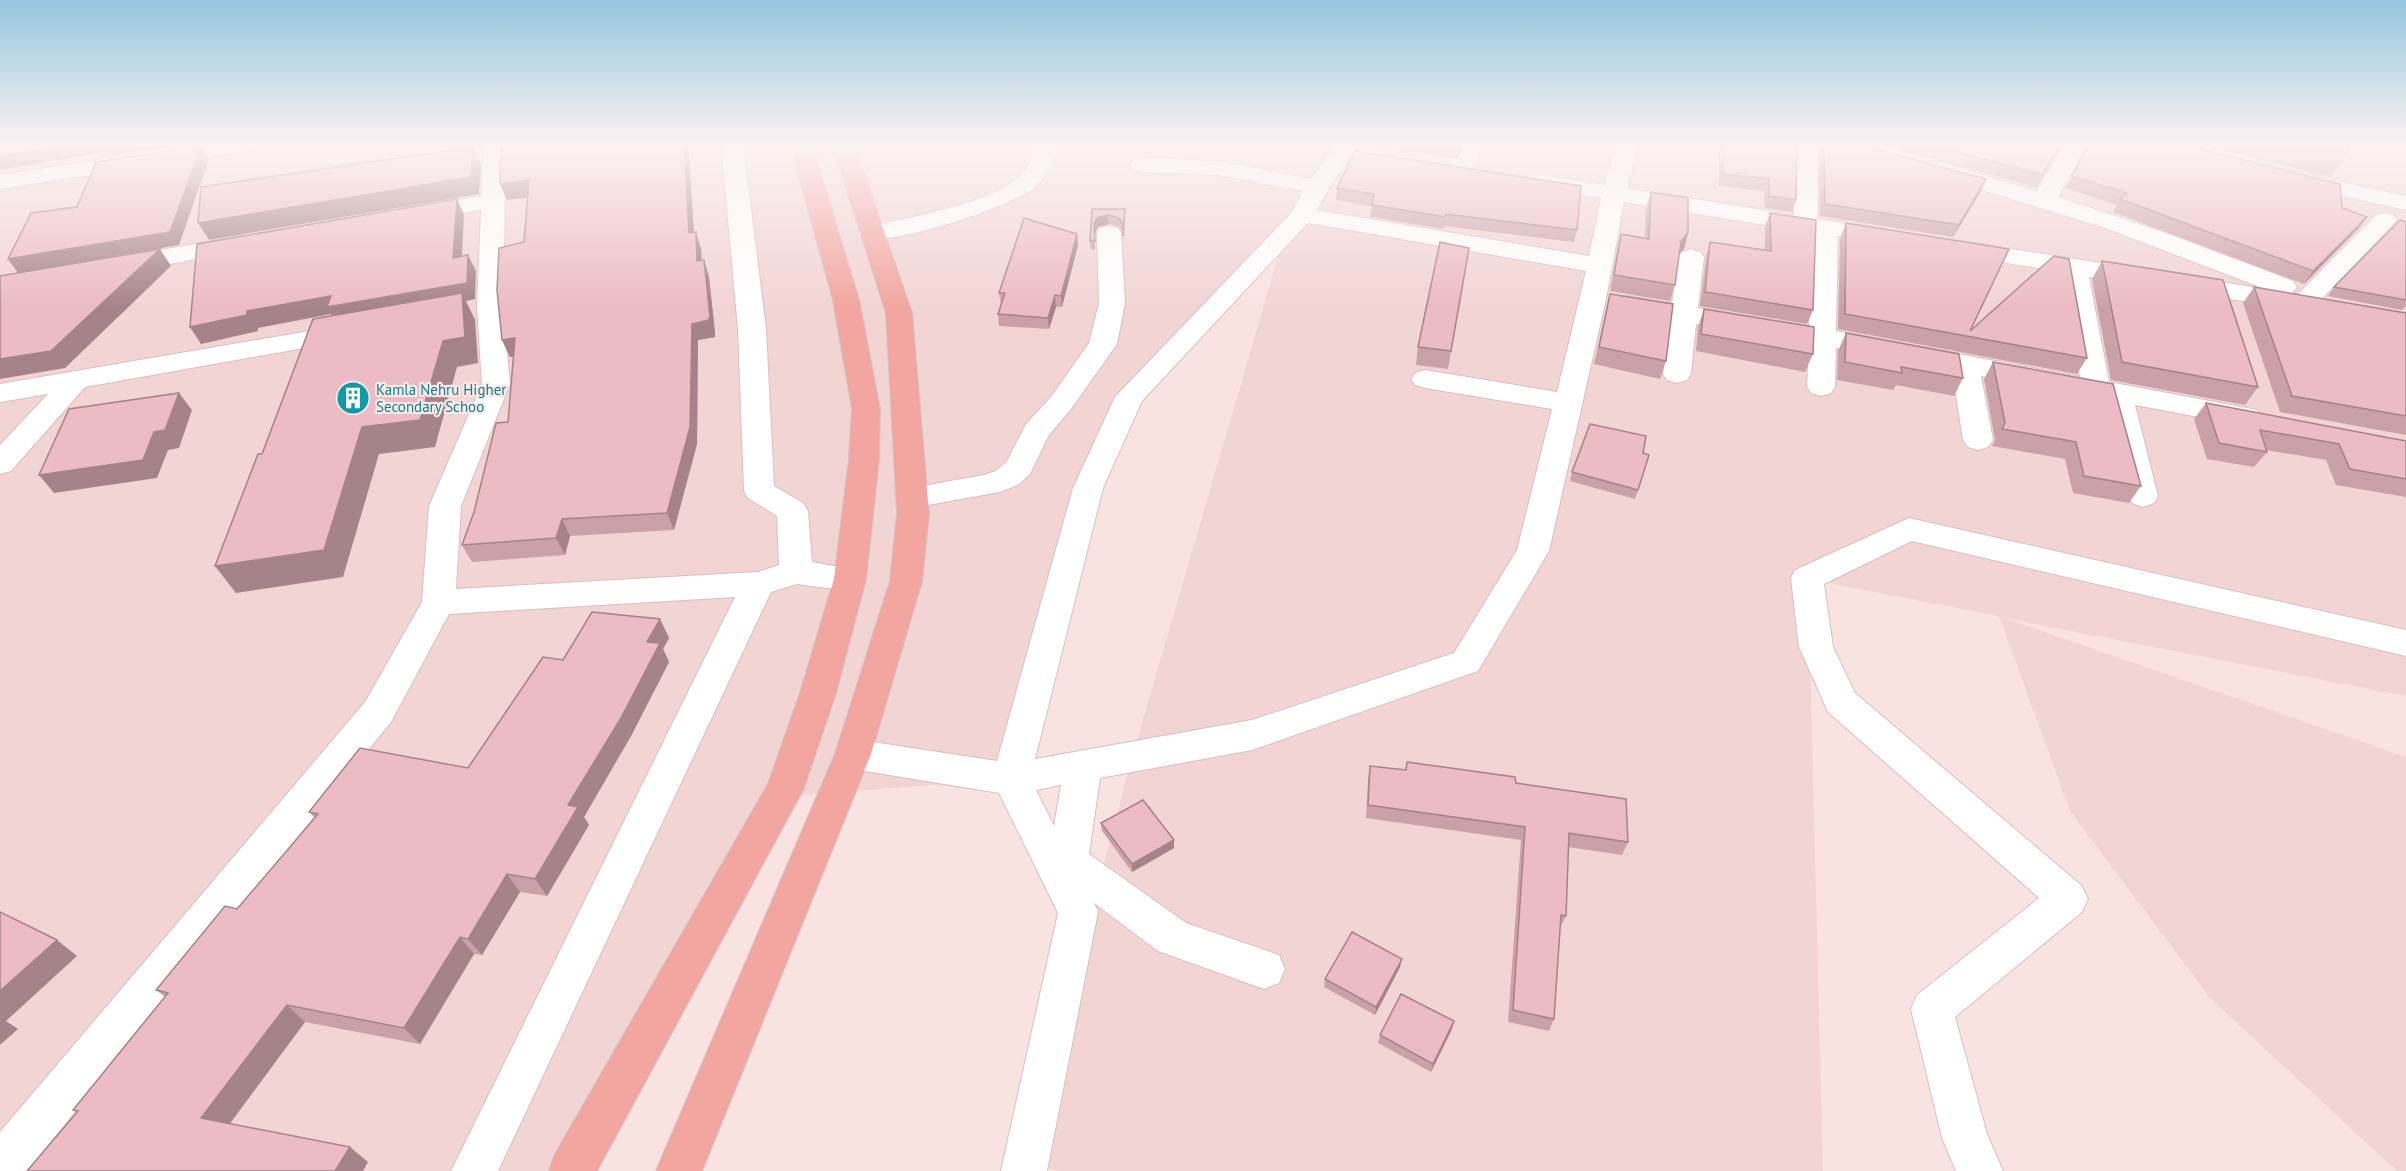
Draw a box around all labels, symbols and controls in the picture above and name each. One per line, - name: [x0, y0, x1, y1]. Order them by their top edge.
- building icon: Kamla Nehru Higher Secondary Schoo: [335, 380, 371, 416]
- place label: Kamla Nehru Higher Secondary Schoo: [376, 380, 506, 416]

